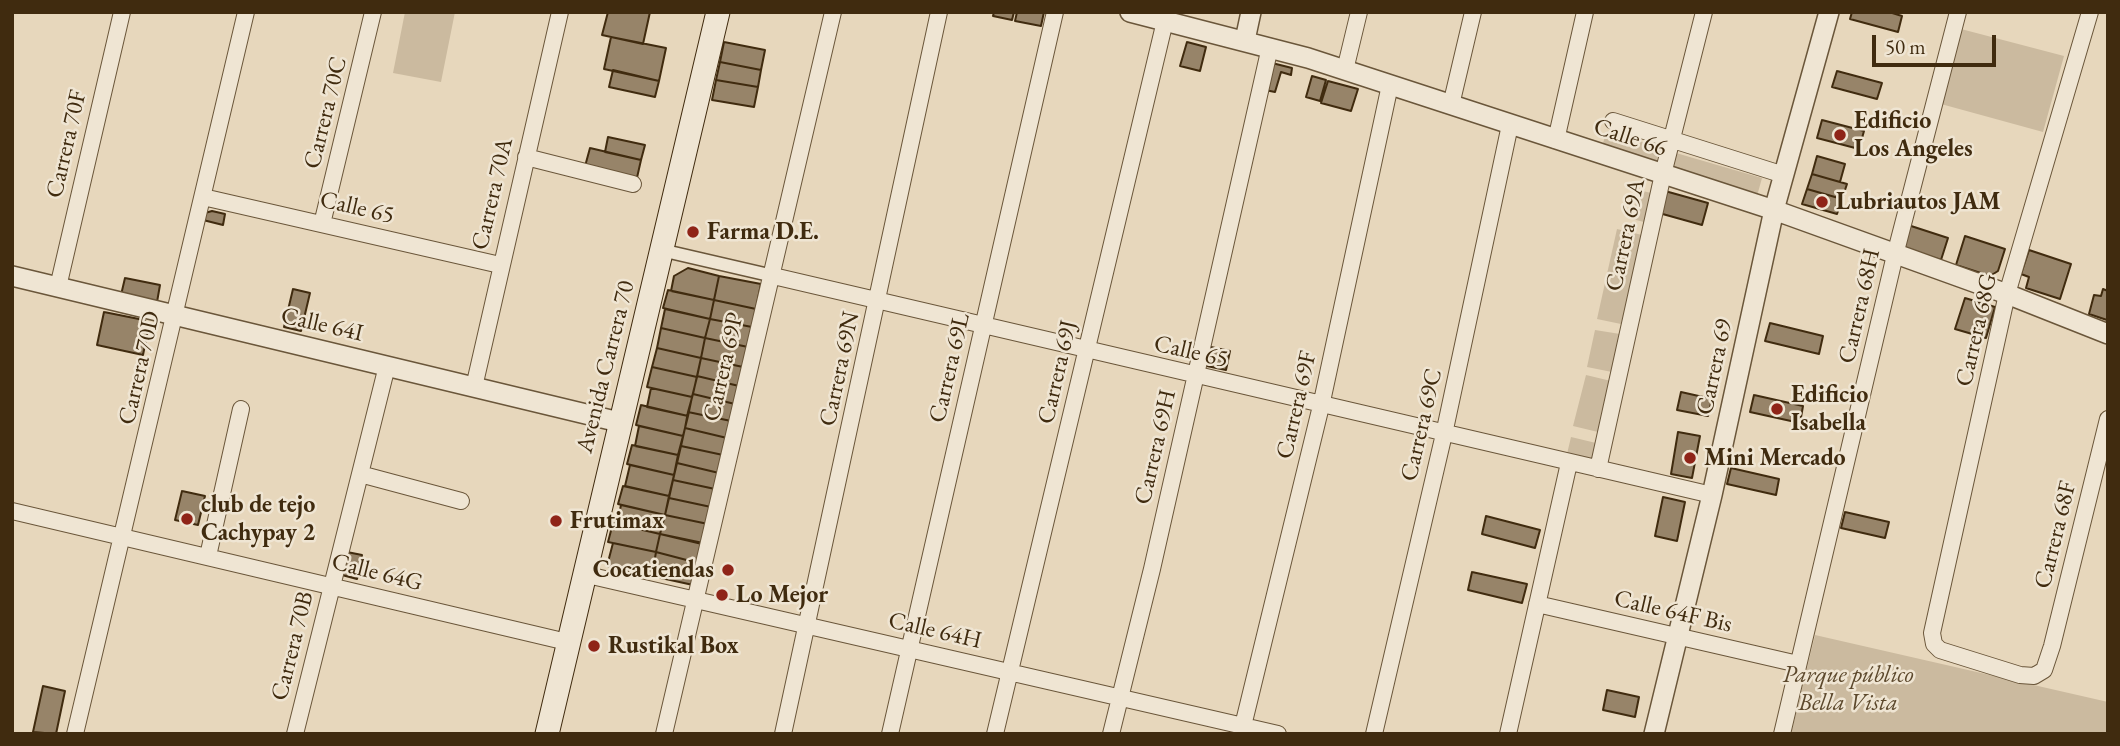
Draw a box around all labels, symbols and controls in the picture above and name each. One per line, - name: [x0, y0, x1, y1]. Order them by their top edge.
- scale bar: [1875, 21, 1999, 65]
- text: 50 m: [1885, 33, 1926, 60]
- street label: Carrera 70C: [298, 54, 354, 172]
- street label: Carrera 70F: [41, 87, 93, 201]
- place label: Edificio Los Angeles: [1854, 107, 1973, 163]
- street label: Calle 66: [1590, 113, 1670, 163]
- marker: Edificio Los Angeles: [1832, 127, 1848, 143]
- street label: Carrera 70A: [466, 135, 520, 253]
- street label: Carrera 69A: [1600, 176, 1652, 294]
- street label: Calle 65: [317, 185, 397, 231]
- place label: Lubriautos JAM: [1836, 188, 2001, 216]
- marker: Lubriautos JAM: [1814, 194, 1830, 210]
- place label: Farma D.E.: [707, 218, 819, 246]
- marker: Farma D.E.: [685, 224, 701, 240]
- street label: Carrera 68H: [1833, 246, 1887, 366]
- street label: Carrera 68G: [1950, 271, 2004, 389]
- street label: Avenida Carrera 70: [571, 278, 641, 456]
- street label: Calle 64I: [278, 302, 366, 348]
- street label: Carrera 70D: [113, 308, 167, 428]
- street label: Carrera 69N: [814, 309, 866, 429]
- street label: Carrera 69P: [698, 310, 750, 424]
- street label: Carrera 69L: [923, 310, 977, 426]
- street label: Carrera 69: [1691, 316, 1739, 418]
- street label: Carrera 69J: [1032, 317, 1084, 427]
- street label: Calle 65: [1151, 329, 1231, 375]
- street label: Carrera 69F: [1271, 348, 1323, 462]
- street label: Carrera 69C: [1395, 366, 1449, 484]
- place label: Edificio Isabella: [1791, 381, 1868, 437]
- street label: Carrera 69H: [1129, 387, 1183, 507]
- marker: Edificio Isabella: [1769, 401, 1785, 417]
- place label: Mini Mercado: [1704, 444, 1846, 472]
- marker: Mini Mercado: [1682, 450, 1698, 466]
- street label: Carrera 68F: [2029, 478, 2083, 592]
- place label: club de tejo Cachypay 2: [201, 491, 315, 547]
- place label: Frutimax: [570, 507, 664, 535]
- marker: club de tejo Cachypay 2: [179, 511, 195, 527]
- marker: Frutimax: [548, 513, 564, 529]
- street label: Calle 64G: [328, 548, 426, 598]
- place label: Cocatiendas: [593, 556, 714, 584]
- marker: Cocatiendas: [720, 562, 736, 578]
- place label: Lo Mejor: [736, 581, 828, 609]
- street label: Calle 64F Bis: [1611, 584, 1735, 640]
- marker: Lo Mejor: [714, 587, 730, 603]
- street label: Carrera 70B: [266, 588, 320, 704]
- street label: Calle 64H: [886, 606, 984, 656]
- place label: Rustikal Box: [608, 632, 739, 660]
- marker: Rustikal Box: [586, 638, 602, 654]
- park label: Parque público Bella Vista: [1782, 661, 1914, 717]

